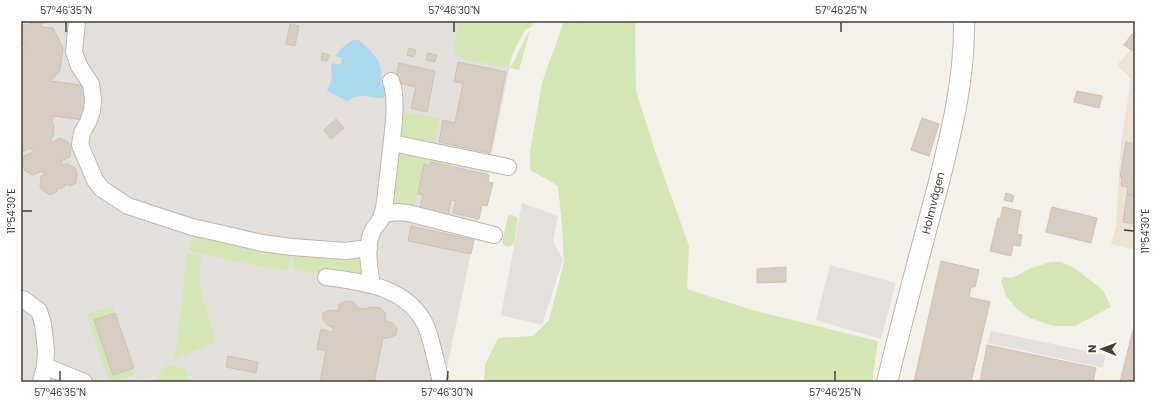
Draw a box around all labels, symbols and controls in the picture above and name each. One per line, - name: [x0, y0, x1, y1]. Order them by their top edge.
- text: 57°46'35"N: [40, 3, 92, 18]
- text: 57°46'30"N: [428, 3, 480, 18]
- text: 57°46'25"N: [815, 3, 867, 18]
- street label: Holmvägen: [918, 170, 948, 236]
- text: 11°54'30"E: [4, 189, 19, 233]
- text: 11°54'30"E: [1138, 209, 1153, 253]
- north arrow: [1082, 329, 1122, 369]
- text: N: [1084, 345, 1100, 353]
- text: 57°46'35"N: [34, 385, 86, 400]
- text: 57°46'30"N: [421, 385, 473, 400]
- text: 57°46'25"N: [809, 385, 861, 400]

